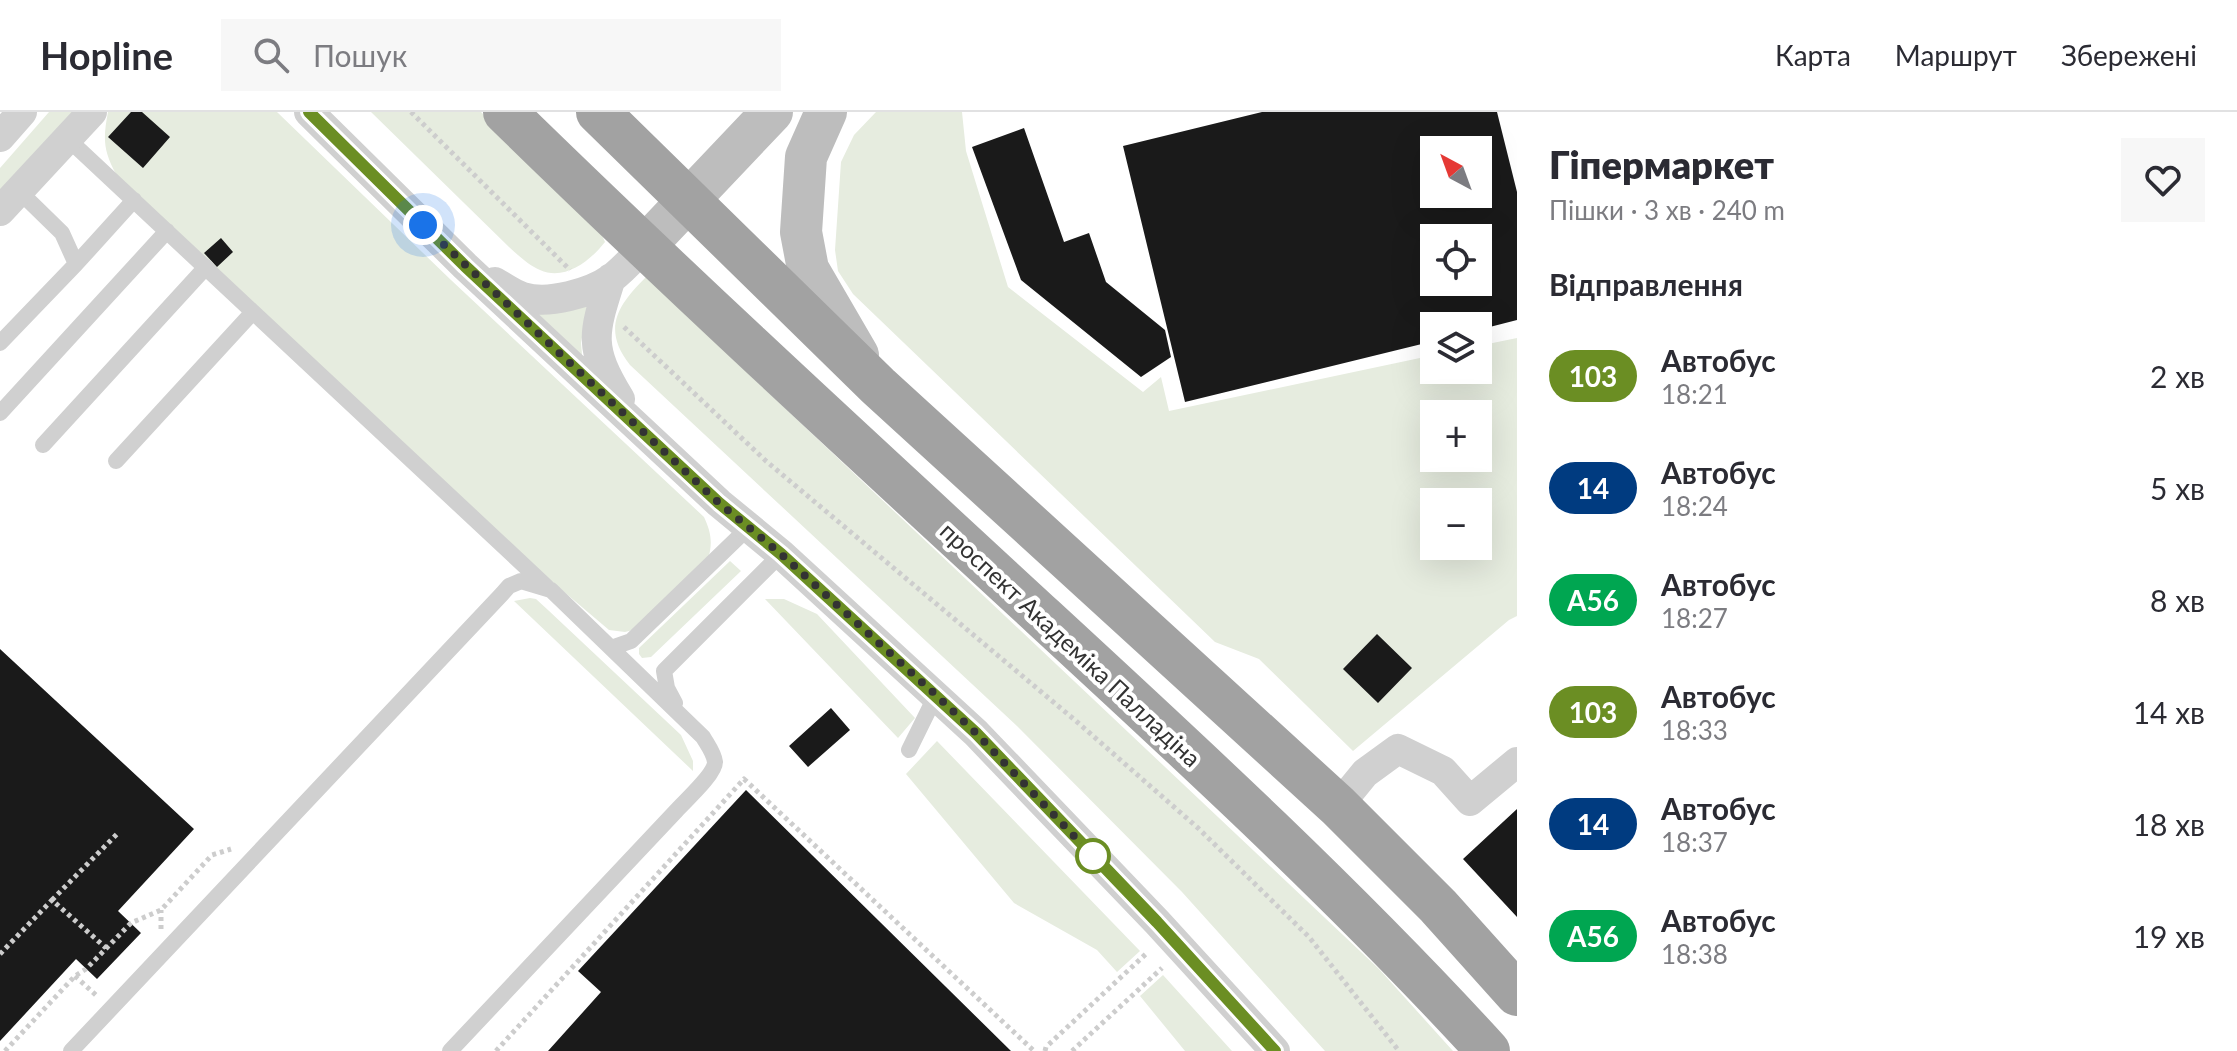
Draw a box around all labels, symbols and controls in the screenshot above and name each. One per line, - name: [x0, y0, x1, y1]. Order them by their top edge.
- search box: [221, 19, 781, 91]
- text: Hopline: [40, 32, 173, 78]
- icon: search: [249, 33, 293, 77]
- text: Пошук: [313, 37, 407, 73]
- text: Карта: [1775, 38, 1851, 72]
- text: Маршрут: [1895, 38, 2017, 72]
- text: Збережені: [2061, 38, 2197, 72]
- north arrow: [1420, 136, 1492, 208]
- map controls: [1420, 136, 1492, 560]
- button: heart: [2121, 138, 2205, 222]
- text: Гіпермаркет: [1549, 141, 1774, 187]
- text: Пішки · 3 хв · 240 m: [1549, 194, 1785, 226]
- your location: [403, 205, 443, 245]
- button: locate: [1420, 224, 1492, 296]
- text: Відправлення: [1549, 266, 1743, 302]
- button: layers: [1420, 312, 1492, 384]
- text: Автобус: [1661, 342, 1776, 378]
- text: 2 хв: [2150, 358, 2205, 394]
- text: 103: [1569, 359, 1617, 393]
- text: 18:21: [1661, 378, 1728, 410]
- button: +: [1420, 400, 1492, 472]
- text: Автобус: [1661, 454, 1776, 490]
- text: 5 хв: [2150, 470, 2205, 506]
- text: 14: [1577, 471, 1609, 505]
- button: −: [1420, 488, 1492, 560]
- text: 18:24: [1661, 490, 1728, 522]
- street label: проспект Академіка Палладіна: [935, 516, 1207, 772]
- text: Автобус: [1661, 566, 1776, 602]
- text: 8 хв: [2150, 582, 2205, 618]
- text: A56: [1567, 583, 1619, 617]
- text: 18:27: [1661, 602, 1728, 634]
- text: Автобус: [1661, 678, 1776, 714]
- text: 14 хв: [2133, 694, 2205, 730]
- text: 103: [1569, 695, 1617, 729]
- text: 18:33: [1661, 714, 1728, 746]
- text: Автобус: [1661, 790, 1776, 826]
- text: 18 хв: [2133, 806, 2205, 842]
- text: 14: [1577, 807, 1609, 841]
- text: 18:37: [1661, 826, 1728, 858]
- unlabelled marker: [1076, 839, 1110, 873]
- text: Автобус: [1661, 902, 1776, 938]
- text: 19 хв: [2133, 918, 2205, 954]
- text: A56: [1567, 919, 1619, 953]
- text: 18:38: [1661, 938, 1728, 970]

